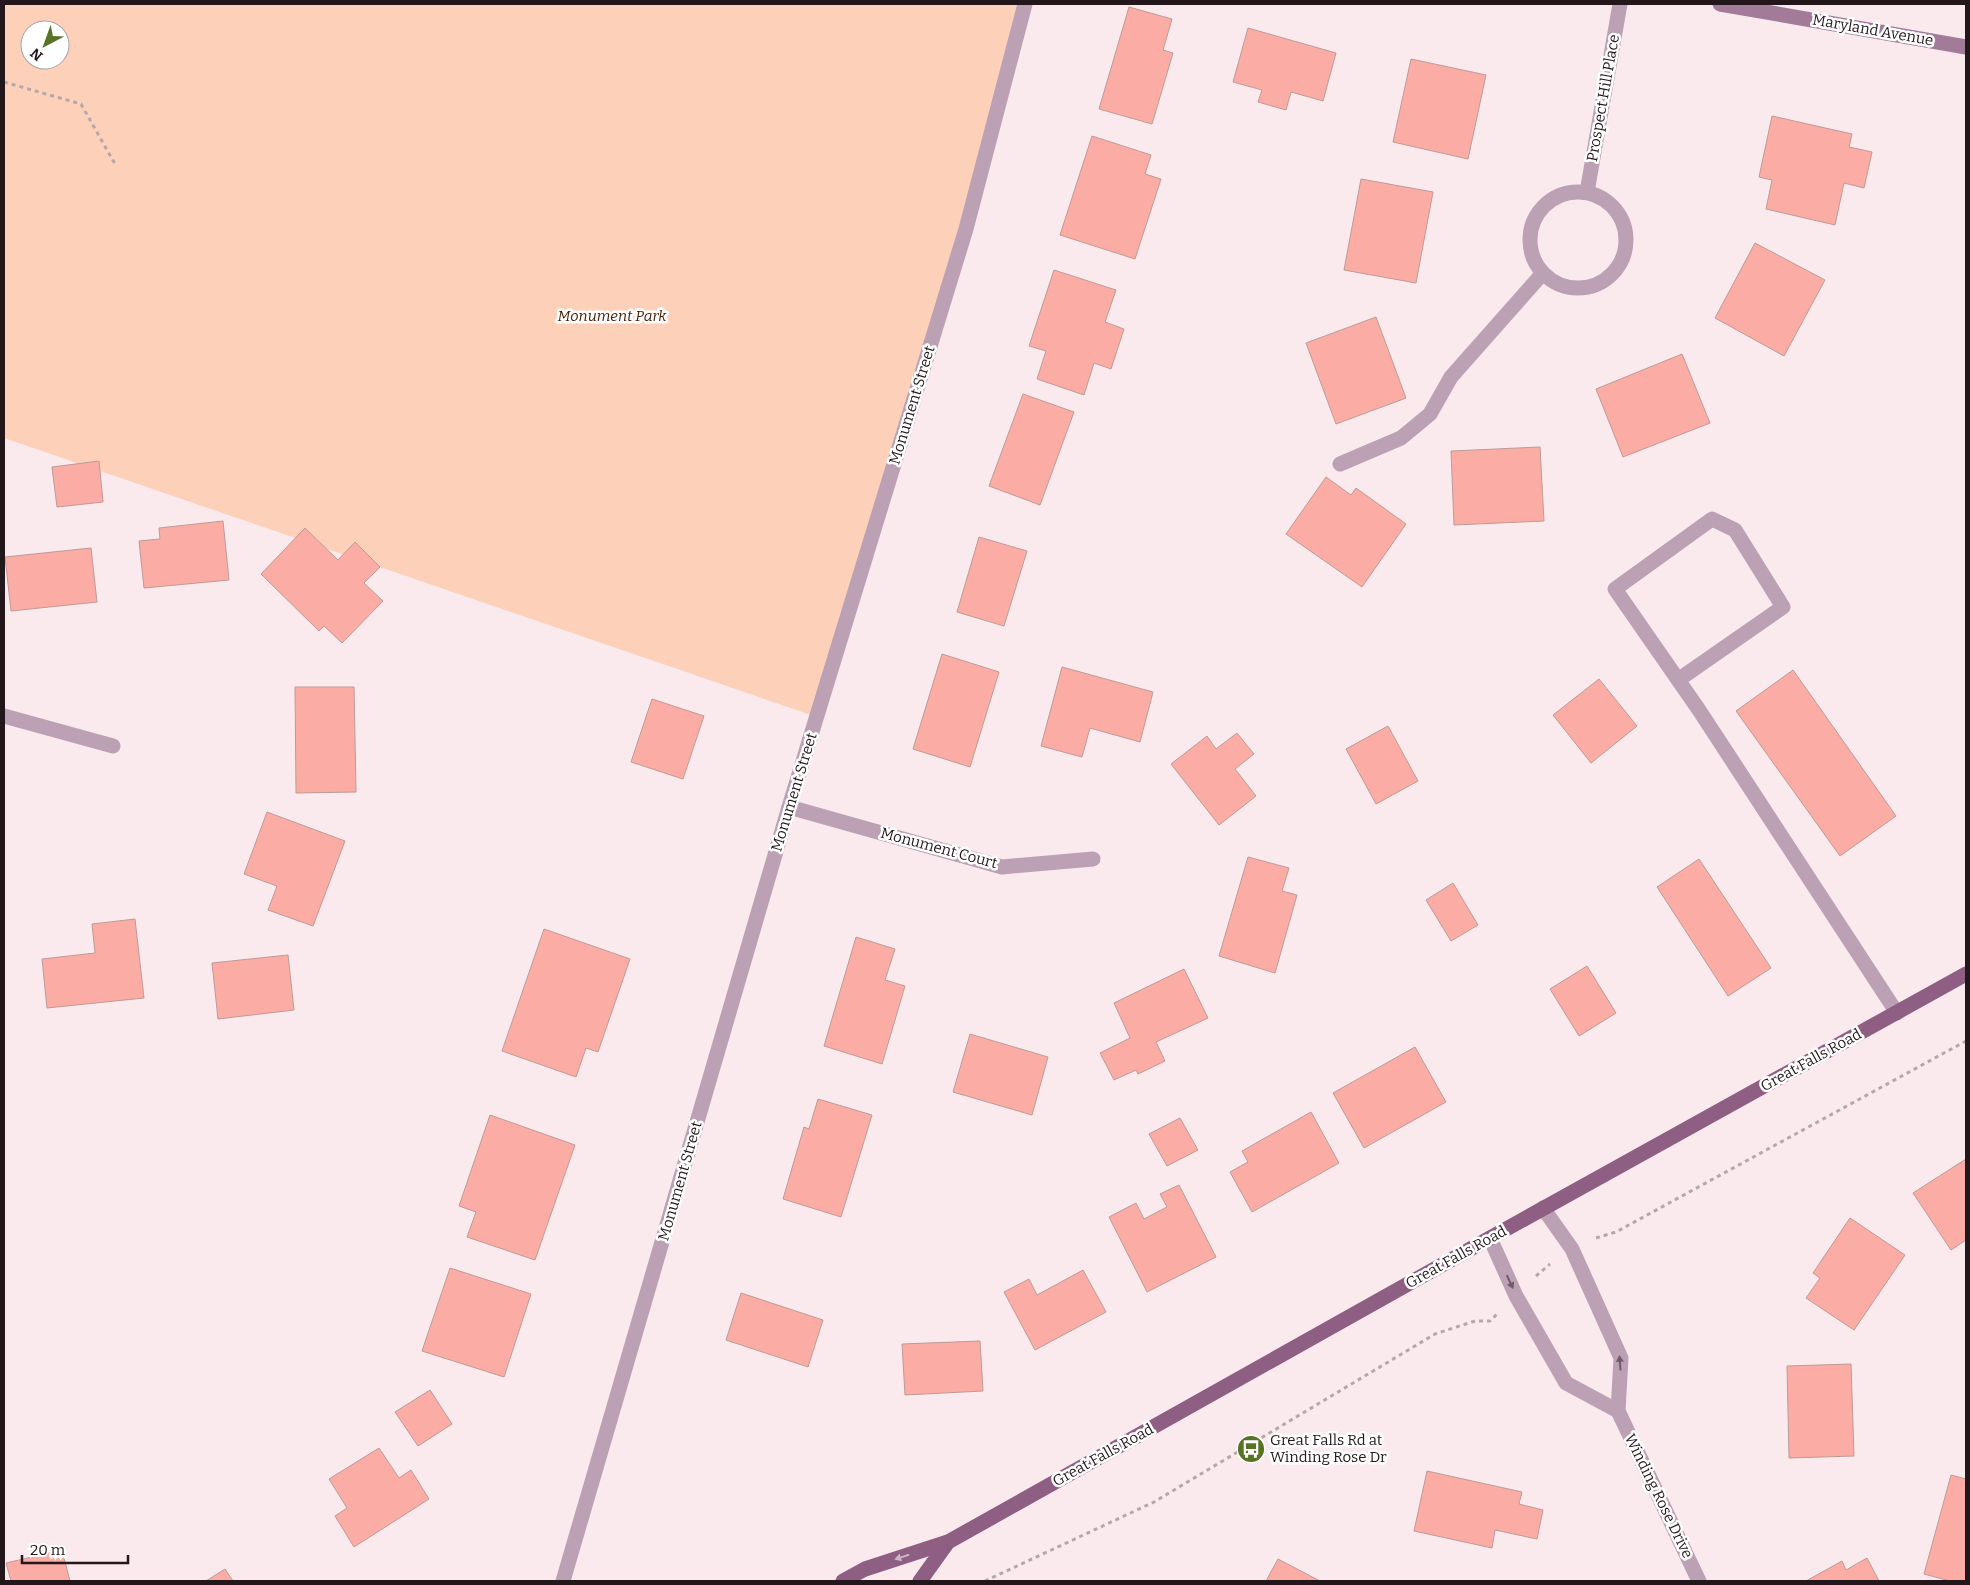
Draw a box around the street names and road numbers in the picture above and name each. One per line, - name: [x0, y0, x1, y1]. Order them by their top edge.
- street label: Maryland Avenue: [1811, 11, 1935, 49]
- street label: Prospect Hill Place: [1583, 33, 1623, 163]
- street label: Monument Street: [885, 343, 939, 467]
- street label: Monument Street: [767, 730, 821, 854]
- street label: Monument Court: [879, 824, 1000, 872]
- street label: Great Falls Road: [1757, 1025, 1865, 1095]
- street label: Monument Street: [654, 1119, 706, 1243]
- street label: Great Falls Road: [1402, 1222, 1510, 1292]
- street label: Great Falls Road: [1049, 1420, 1157, 1490]
- street label: Winding Rose Drive: [1621, 1431, 1697, 1561]

